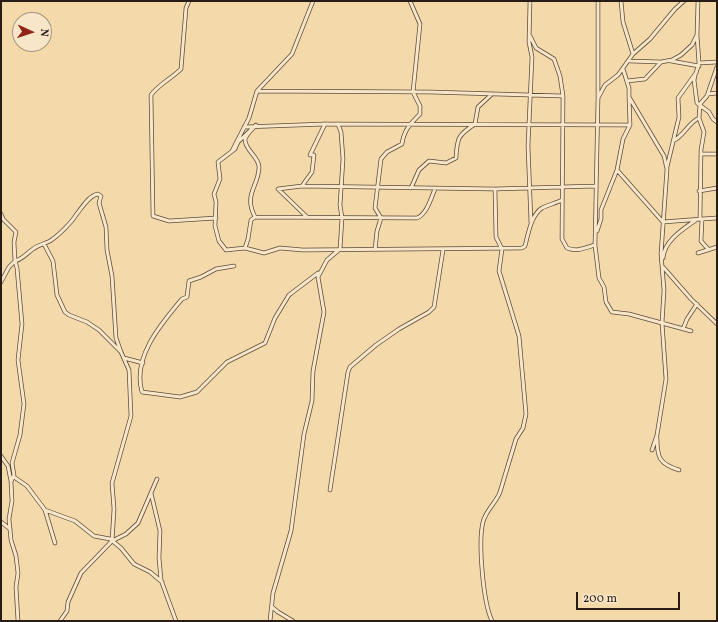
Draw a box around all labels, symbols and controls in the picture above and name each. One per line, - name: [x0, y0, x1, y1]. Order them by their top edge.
- north arrow: [12, 12, 52, 52]
- text: N: [36, 28, 51, 37]
- scale bar: [578, 584, 682, 610]
- text: 200 m: [583, 591, 617, 607]

